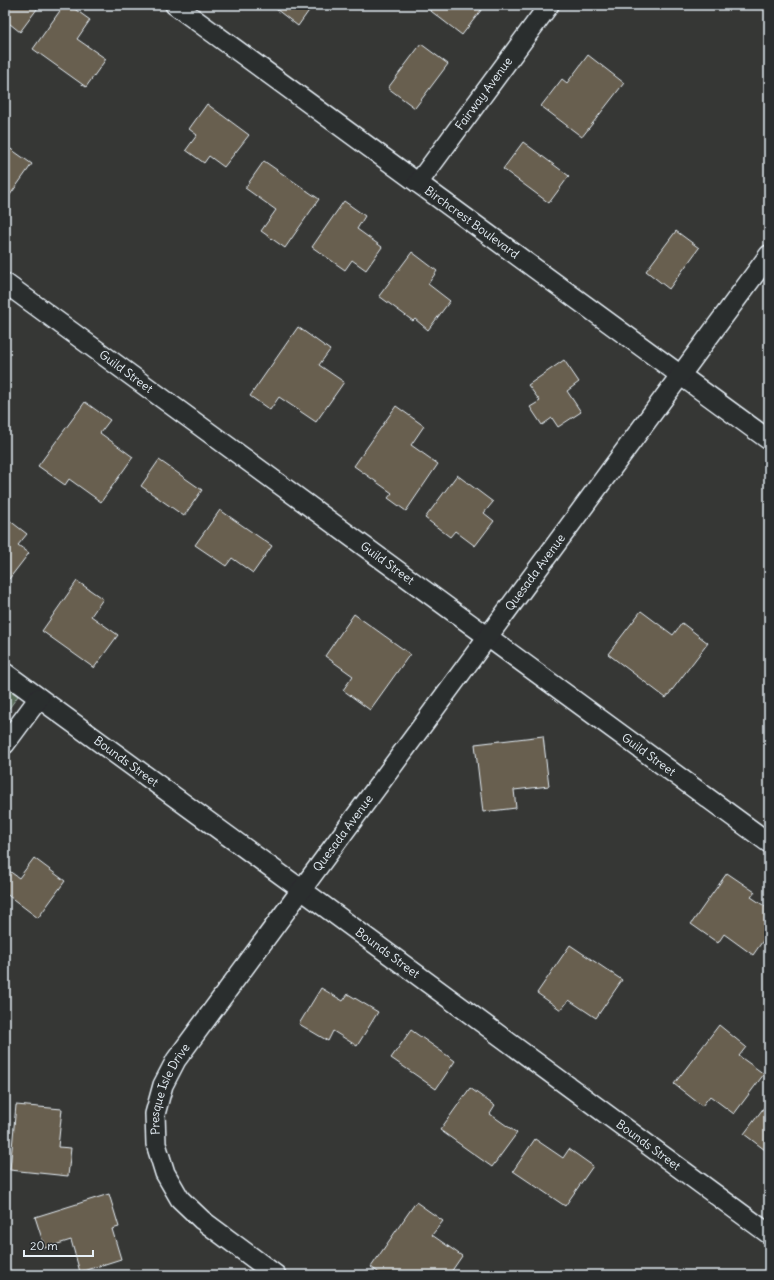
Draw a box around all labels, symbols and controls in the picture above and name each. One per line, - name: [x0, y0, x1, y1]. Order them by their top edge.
- street label: Fairway Avenue: [452, 54, 515, 133]
- street label: Birchcrest Boulevard: [422, 183, 522, 262]
- street label: Guild Street: [96, 347, 156, 396]
- street label: Quesada Avenue: [502, 531, 568, 613]
- street label: Guild Street: [358, 538, 417, 588]
- street label: Guild Street: [619, 730, 679, 779]
- street label: Bounds Street: [91, 733, 162, 790]
- street label: Quesada Avenue: [309, 791, 376, 874]
- street label: Bounds Street: [353, 924, 423, 981]
- street label: Presque Isle Drive: [147, 1040, 193, 1135]
- street label: Bounds Street: [614, 1116, 684, 1173]
- scale bar: [24, 1232, 93, 1258]
- text: 20 m: [30, 1238, 58, 1253]

